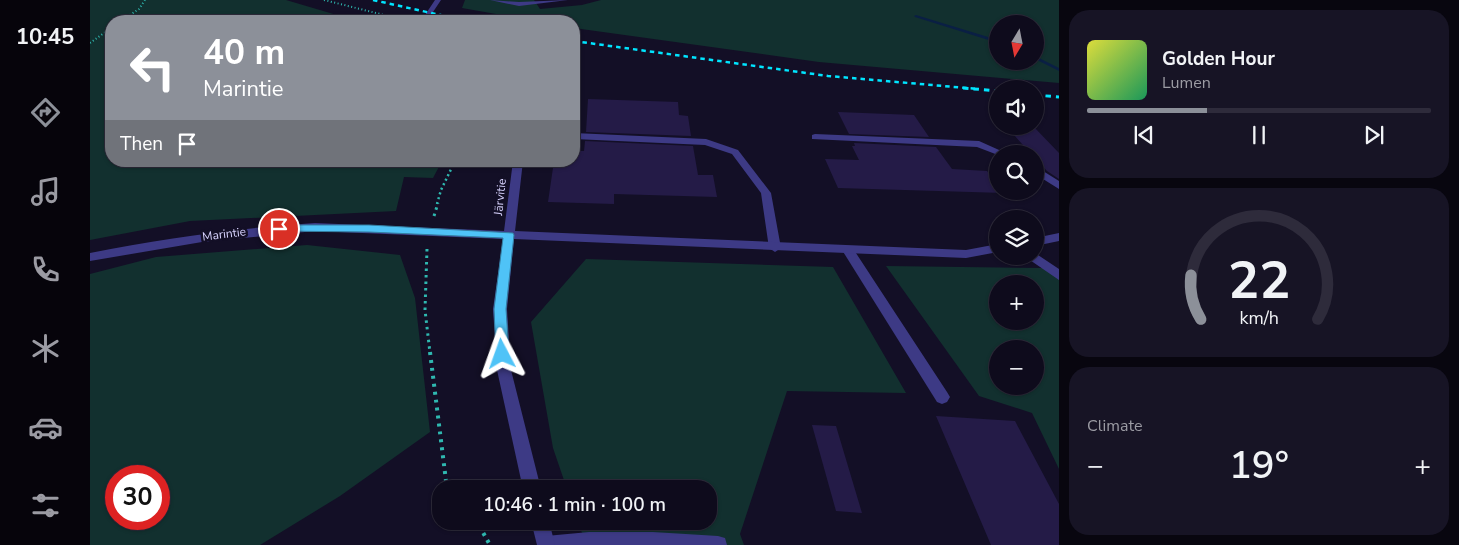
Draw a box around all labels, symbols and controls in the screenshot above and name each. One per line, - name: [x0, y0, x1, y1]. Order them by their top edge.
- north arrow: [989, 15, 1044, 70]
- map controls: [989, 15, 1044, 395]
- text: 10:45: [16, 22, 74, 52]
- text: 40 m: [203, 29, 285, 76]
- icon: left: [120, 35, 185, 100]
- text: Golden Hour: [1162, 46, 1275, 72]
- text: Lumen: [1162, 72, 1211, 94]
- text: Marintie: [203, 74, 283, 104]
- button: sound: [989, 80, 1044, 135]
- icon: directions: [28, 95, 63, 130]
- icon: previous: [1130, 121, 1158, 149]
- icon: pause: [1245, 121, 1273, 149]
- icon: next: [1360, 121, 1388, 149]
- icon: arrive: [173, 130, 201, 158]
- text: Then: [120, 131, 163, 157]
- button: search: [989, 145, 1044, 200]
- icon: music: [28, 174, 63, 209]
- street label: Järvitie: [490, 178, 510, 217]
- pin: [258, 208, 300, 250]
- button: layers: [989, 210, 1044, 265]
- icon: arrive: [265, 215, 293, 243]
- street label: Marintie: [201, 223, 247, 245]
- text: 22: [1228, 245, 1290, 316]
- icon: phone: [28, 252, 63, 287]
- button: +: [989, 275, 1044, 330]
- text: km/h: [1239, 306, 1279, 330]
- position arrow: [475, 327, 527, 379]
- icon: climate: [28, 331, 63, 366]
- button: −: [989, 340, 1044, 395]
- icon: car: [28, 410, 63, 445]
- text: Climate: [1087, 415, 1142, 437]
- text: 19°: [1229, 440, 1289, 491]
- text: −: [1087, 447, 1104, 485]
- text: +: [1414, 447, 1431, 485]
- speed limit sign: 30: [105, 465, 170, 530]
- icon: filters: [28, 488, 63, 523]
- text: 10:46 · 1 min · 100 m: [483, 492, 666, 518]

